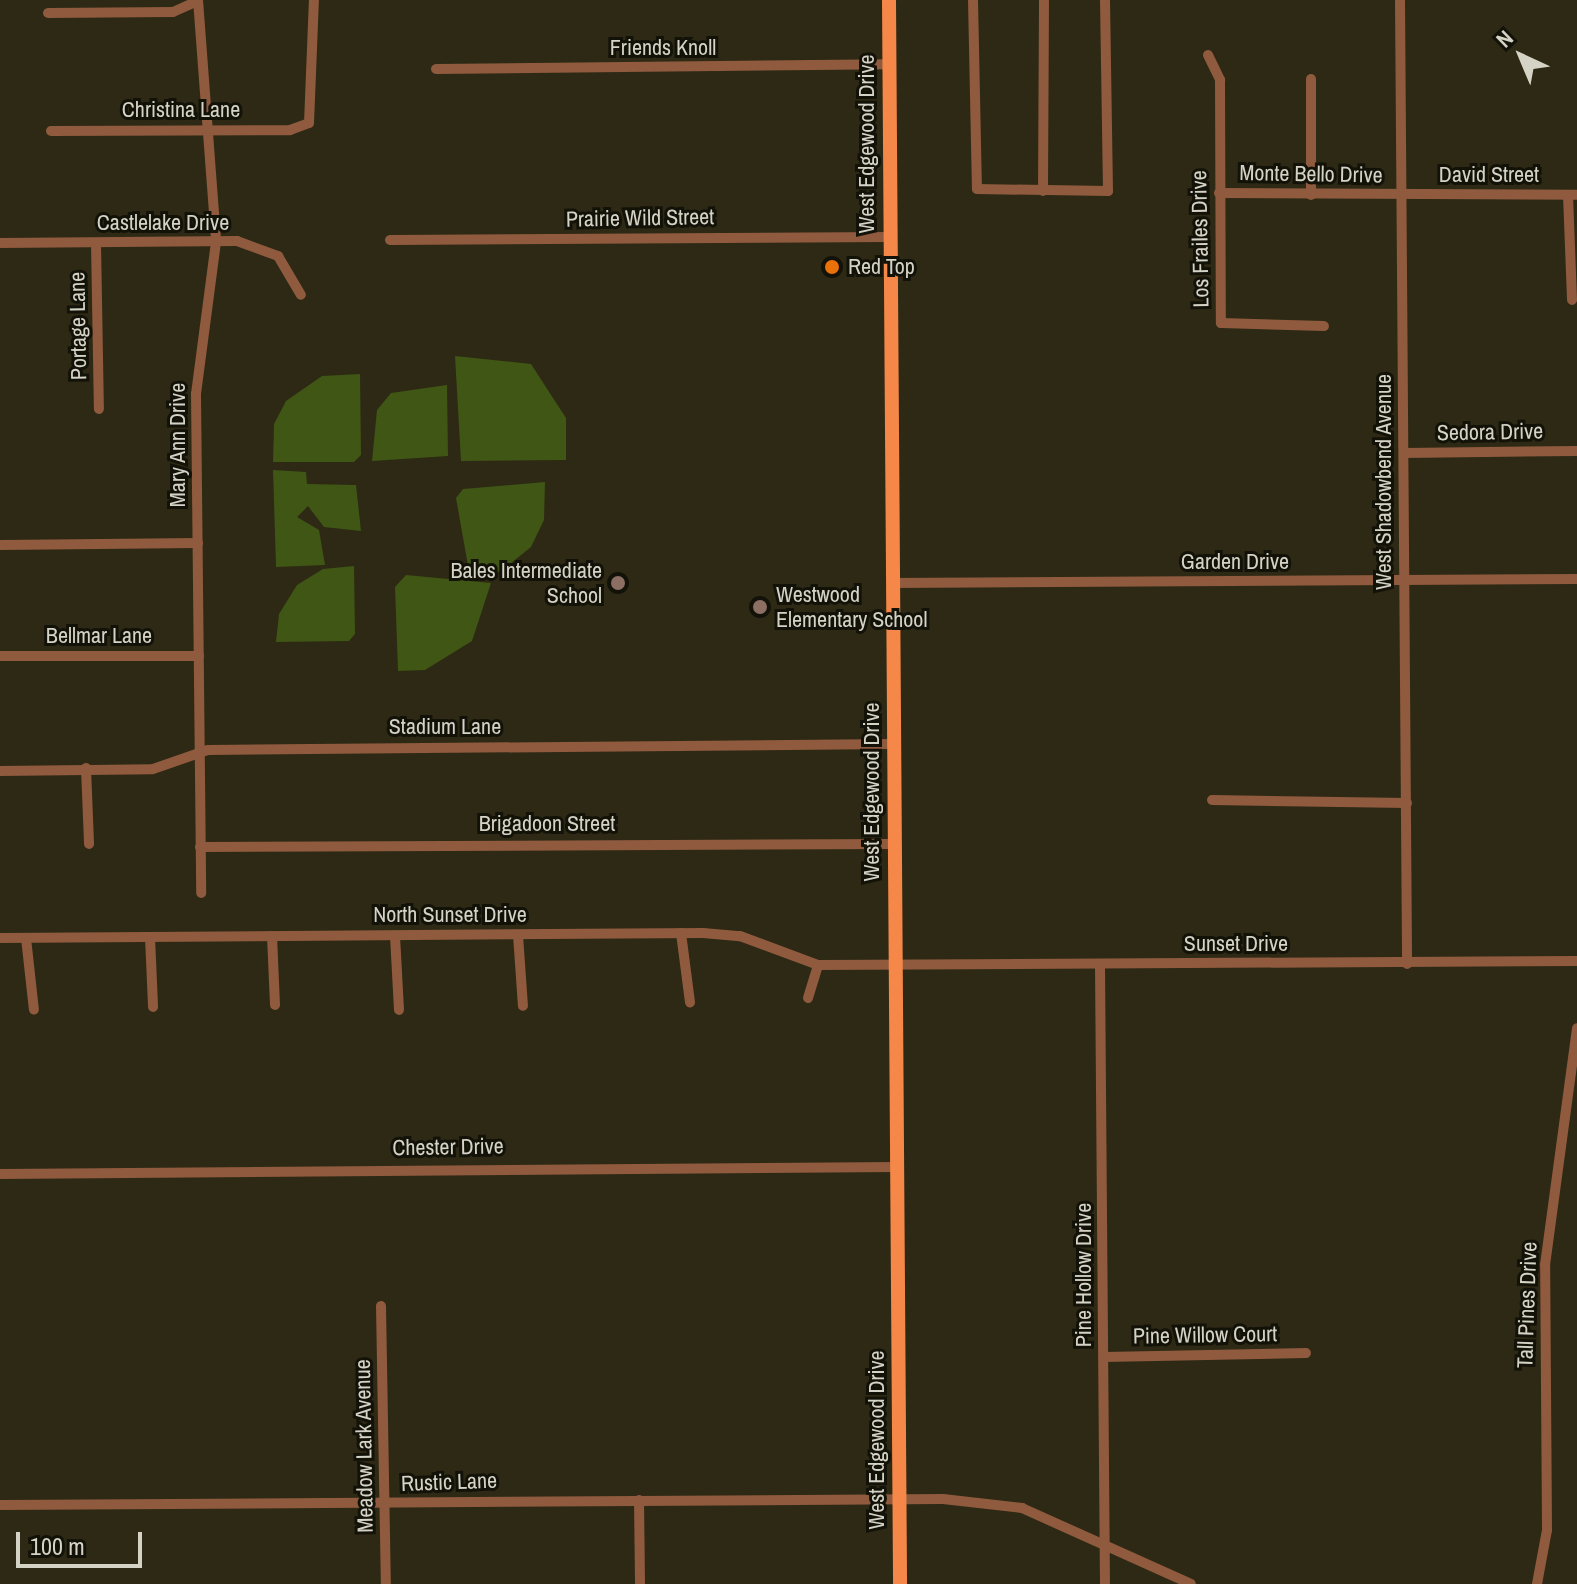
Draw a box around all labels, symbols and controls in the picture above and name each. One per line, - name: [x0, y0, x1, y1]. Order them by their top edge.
- north arrow: [1481, 16, 1561, 96]
- text: N: [1489, 23, 1519, 54]
- street label: Friends Knoll: [610, 35, 716, 61]
- street label: West Edgewood Drive: [854, 54, 880, 234]
- street label: Christina Lane: [122, 97, 240, 123]
- street label: Monte Bello Drive: [1239, 160, 1383, 188]
- street label: David Street: [1439, 162, 1539, 188]
- street label: Los Frailes Drive: [1186, 170, 1214, 308]
- street label: Prairie Wild Street: [566, 204, 714, 232]
- street label: Castlelake Drive: [97, 210, 229, 236]
- place label: Red Top: [848, 254, 915, 280]
- marker: Red Top: [823, 258, 841, 276]
- street label: Portage Lane: [64, 272, 92, 380]
- street label: West Shadowbend Avenue: [1371, 373, 1397, 591]
- street label: Mary Ann Drive: [165, 382, 191, 508]
- street label: Sedora Drive: [1437, 418, 1543, 446]
- street label: Garden Drive: [1181, 549, 1289, 575]
- place label: Bales Intermediate School: [451, 557, 602, 608]
- marker: Bales Intermediate School: [609, 574, 627, 592]
- place label: Westwood Elementary School: [776, 581, 927, 632]
- marker: Westwood Elementary School: [751, 598, 769, 616]
- street label: Bellmar Lane: [46, 623, 152, 649]
- street label: West Edgewood Drive: [859, 702, 885, 882]
- street label: Stadium Lane: [389, 714, 501, 740]
- street label: Brigadoon Street: [479, 811, 615, 837]
- street label: North Sunset Drive: [373, 902, 527, 928]
- street label: Sunset Drive: [1184, 931, 1288, 957]
- street label: Chester Drive: [392, 1133, 504, 1161]
- street label: Pine Hollow Drive: [1071, 1203, 1097, 1347]
- street label: Tall Pines Drive: [1512, 1241, 1542, 1369]
- street label: Pine Willow Court: [1133, 1321, 1277, 1349]
- street label: West Edgewood Drive: [864, 1350, 890, 1530]
- street label: Meadow Lark Avenue: [349, 1359, 379, 1533]
- street label: Rustic Lane: [400, 1467, 498, 1497]
- scale bar: [20, 1516, 146, 1566]
- text: 100 m: [30, 1530, 85, 1562]

